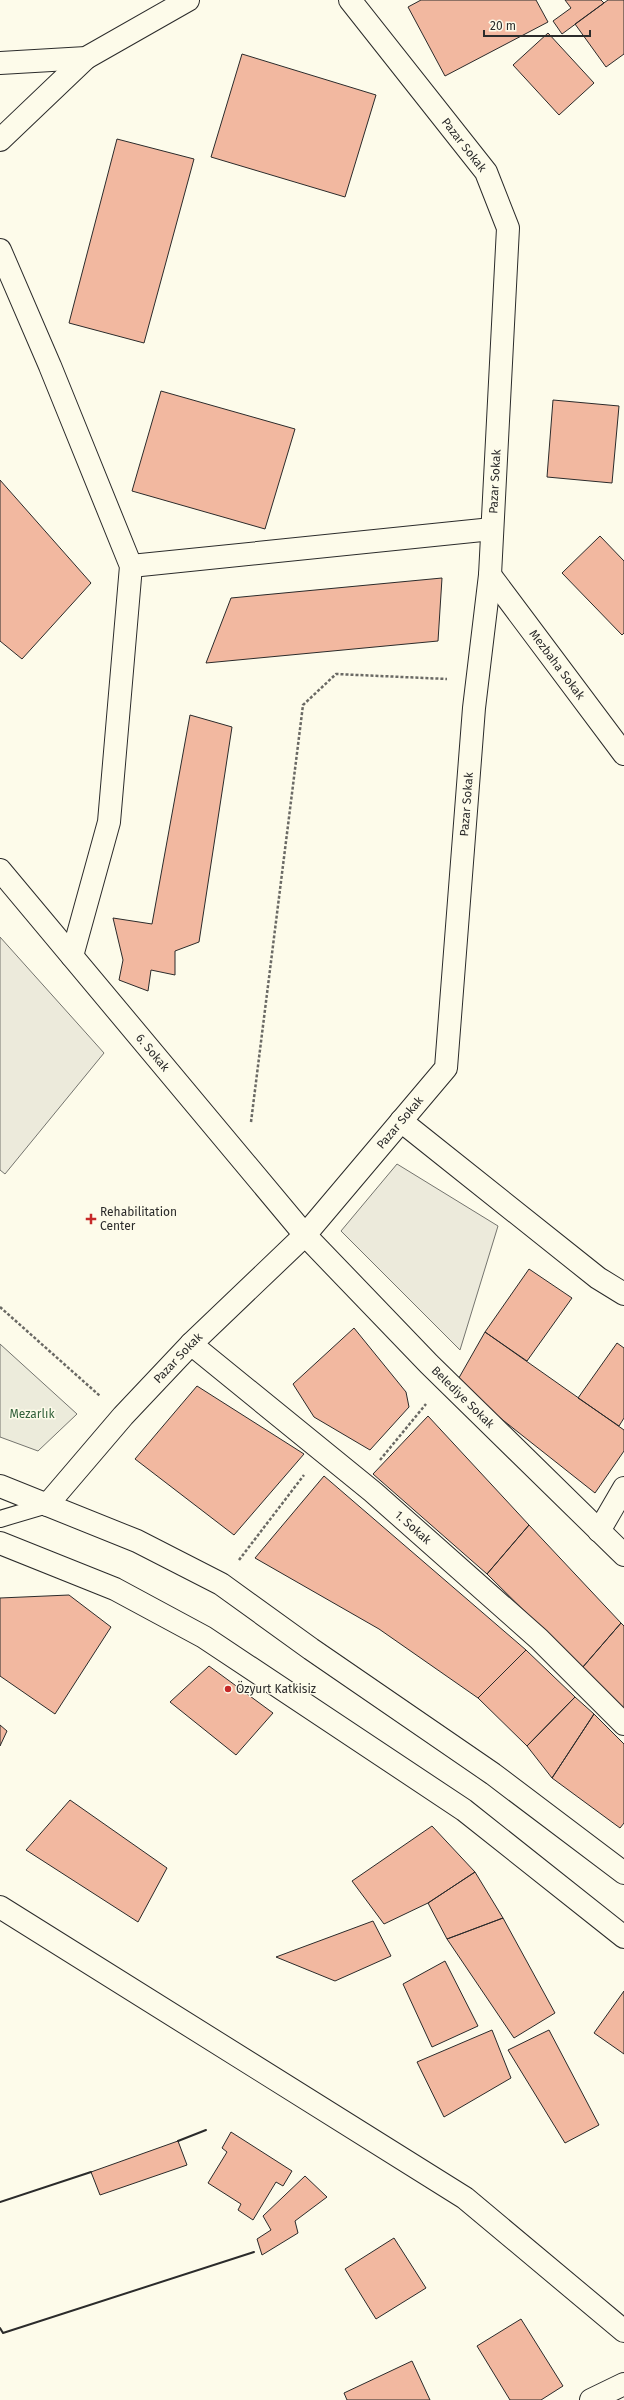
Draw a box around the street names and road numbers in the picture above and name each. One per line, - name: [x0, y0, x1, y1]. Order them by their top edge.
- street label: Pazar Sokak: [439, 115, 490, 175]
- street label: Pazar Sokak: [486, 448, 504, 514]
- street label: Mezbaha Sokak: [526, 627, 588, 703]
- street label: Pazar Sokak: [457, 771, 476, 837]
- street label: 6. Sokak: [133, 1031, 173, 1075]
- street label: Pazar Sokak: [374, 1093, 427, 1152]
- street label: Pazar Sokak: [151, 1329, 206, 1386]
- street label: Belediye Sokak: [429, 1363, 498, 1432]
- street label: 1. Sokak: [392, 1508, 435, 1548]

